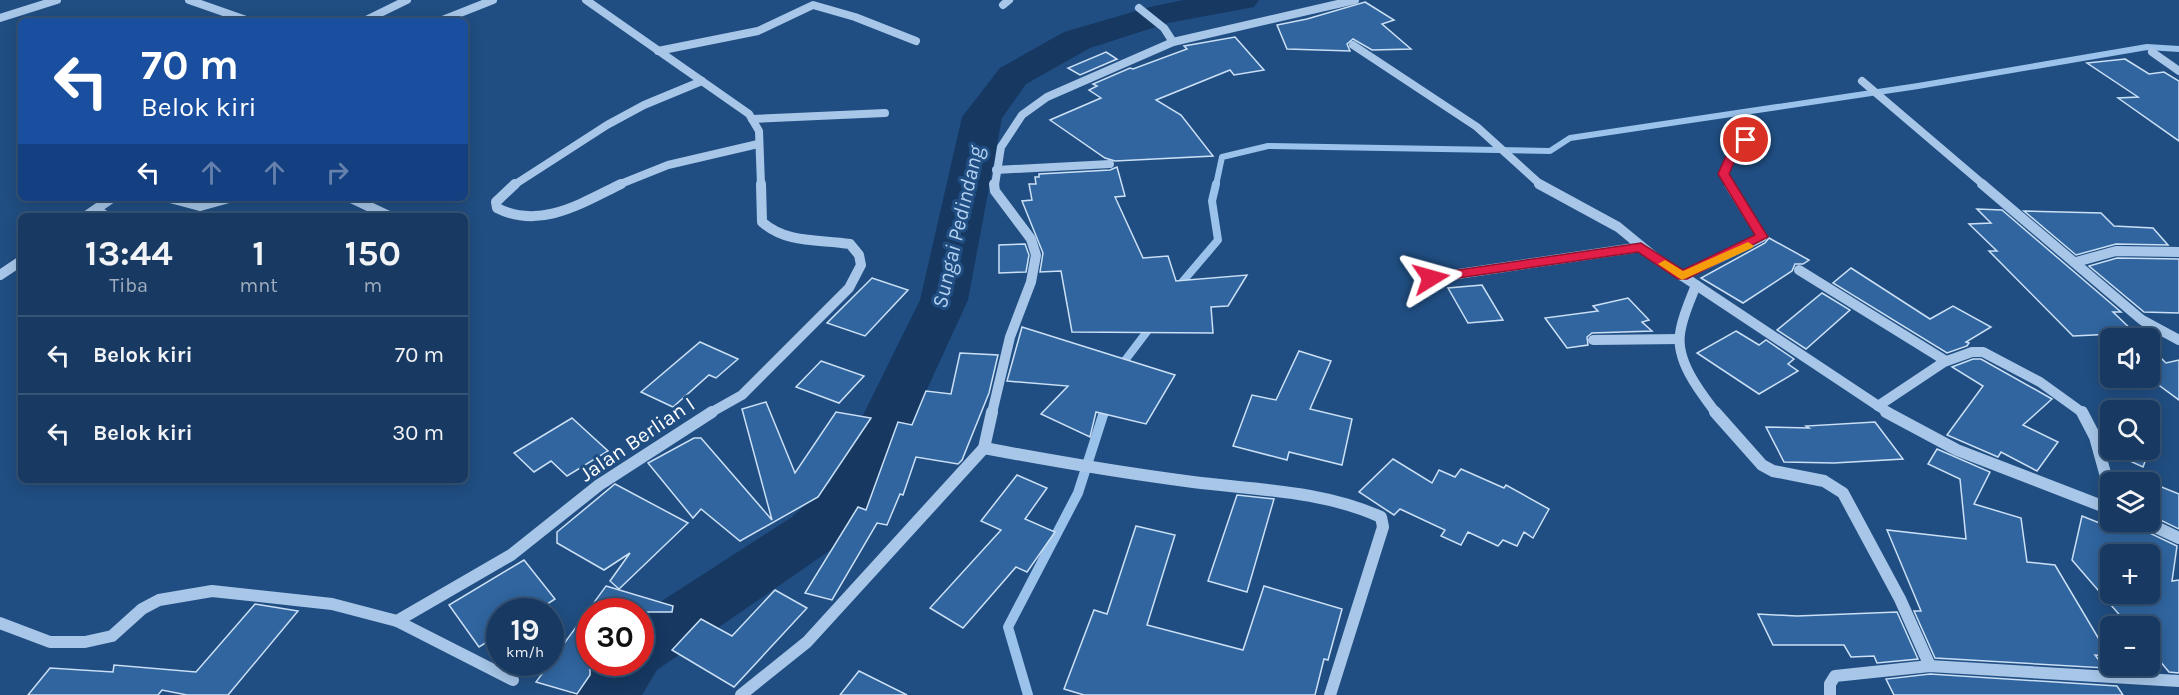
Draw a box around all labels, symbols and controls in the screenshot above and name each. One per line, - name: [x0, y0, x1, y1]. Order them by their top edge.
- text: 70 m: [141, 40, 239, 90]
- icon: left: [42, 42, 120, 120]
- text: Belok kiri: [141, 91, 257, 123]
- pin: [1720, 114, 1771, 165]
- icon: arrive: [1729, 123, 1762, 156]
- water label: Sungai Pedindang: [927, 143, 989, 311]
- icon: left: [132, 156, 165, 189]
- icon: ahead: [195, 156, 228, 189]
- icon: ahead: [258, 156, 291, 189]
- icon: right: [321, 156, 354, 189]
- text: 13:44: [85, 232, 173, 274]
- text: 1: [252, 232, 265, 274]
- text: 150: [345, 232, 401, 274]
- position arrow: [1399, 246, 1463, 310]
- text: Tiba: [109, 274, 148, 297]
- text: mnt: [239, 274, 278, 297]
- text: m: [364, 274, 382, 297]
- map controls: [2100, 328, 2160, 676]
- button: sound: [2100, 328, 2160, 388]
- icon: left: [42, 339, 75, 372]
- text: Belok kiri: [93, 342, 193, 368]
- text: 70 m: [395, 342, 444, 368]
- street label: Jalan Berlian I: [575, 392, 699, 486]
- button: search: [2100, 400, 2160, 460]
- icon: left: [42, 417, 75, 450]
- text: Belok kiri: [93, 420, 193, 446]
- text: 30 m: [392, 420, 444, 446]
- button: layers: [2100, 472, 2160, 532]
- button: +: [2100, 544, 2160, 604]
- speed limit sign: 30: [576, 598, 654, 676]
- text: 19: [510, 612, 539, 648]
- button: −: [2100, 616, 2160, 676]
- text: km/h: [506, 643, 544, 661]

